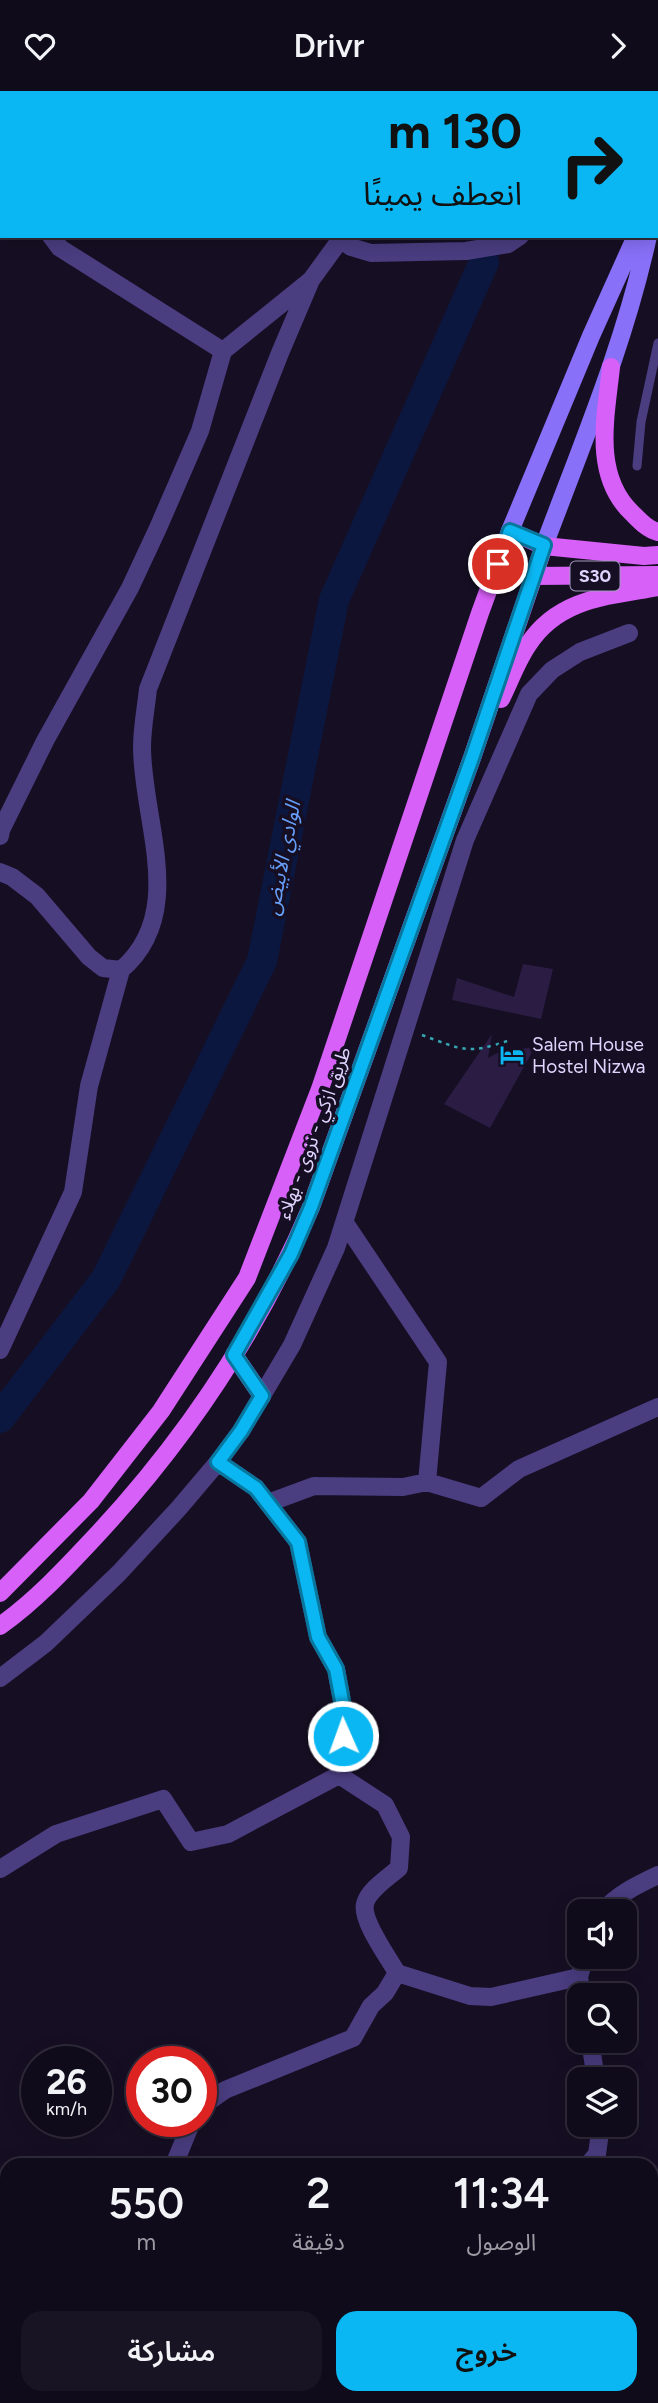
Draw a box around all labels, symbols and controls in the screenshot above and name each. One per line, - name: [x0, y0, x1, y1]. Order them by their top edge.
- icon: heart: [21, 27, 59, 65]
- text: Drivr: [294, 27, 364, 65]
- icon: forward: [599, 27, 637, 65]
- text: 130 m: [388, 101, 522, 160]
- icon: right: [546, 119, 637, 210]
- text: انعطف يمينًا: [363, 175, 522, 213]
- pin: [468, 534, 528, 594]
- icon: arrive: [479, 545, 517, 583]
- road number: S30: [570, 562, 620, 591]
- water label: الوادي الأبيض: [259, 797, 309, 918]
- place label: Salem House Hostel Nizwa: [532, 1033, 645, 1078]
- hotel icon: Salem House Hostel Nizwa: [498, 1041, 526, 1069]
- street label: طريق ازكي - نزوى - بهلاء: [272, 1043, 359, 1224]
- position arrow: [306, 1699, 380, 1773]
- map controls: [567, 1899, 637, 2137]
- button: sound: [567, 1899, 637, 1969]
- button: search: [567, 1983, 637, 2053]
- speed limit sign: 30: [126, 2046, 217, 2137]
- text: 26: [46, 2061, 87, 2103]
- button: layers: [567, 2067, 637, 2137]
- text: km/h: [46, 2098, 87, 2120]
- text: 2: [307, 2168, 331, 2219]
- text: 11:34: [453, 2168, 550, 2219]
- text: 550: [108, 2178, 184, 2229]
- text: m: [136, 2228, 156, 2256]
- text: دقيقة: [292, 2228, 345, 2256]
- text: الوصول: [466, 2228, 536, 2256]
- button: مشاركة: [21, 2311, 322, 2391]
- button: خروج: [336, 2311, 637, 2391]

